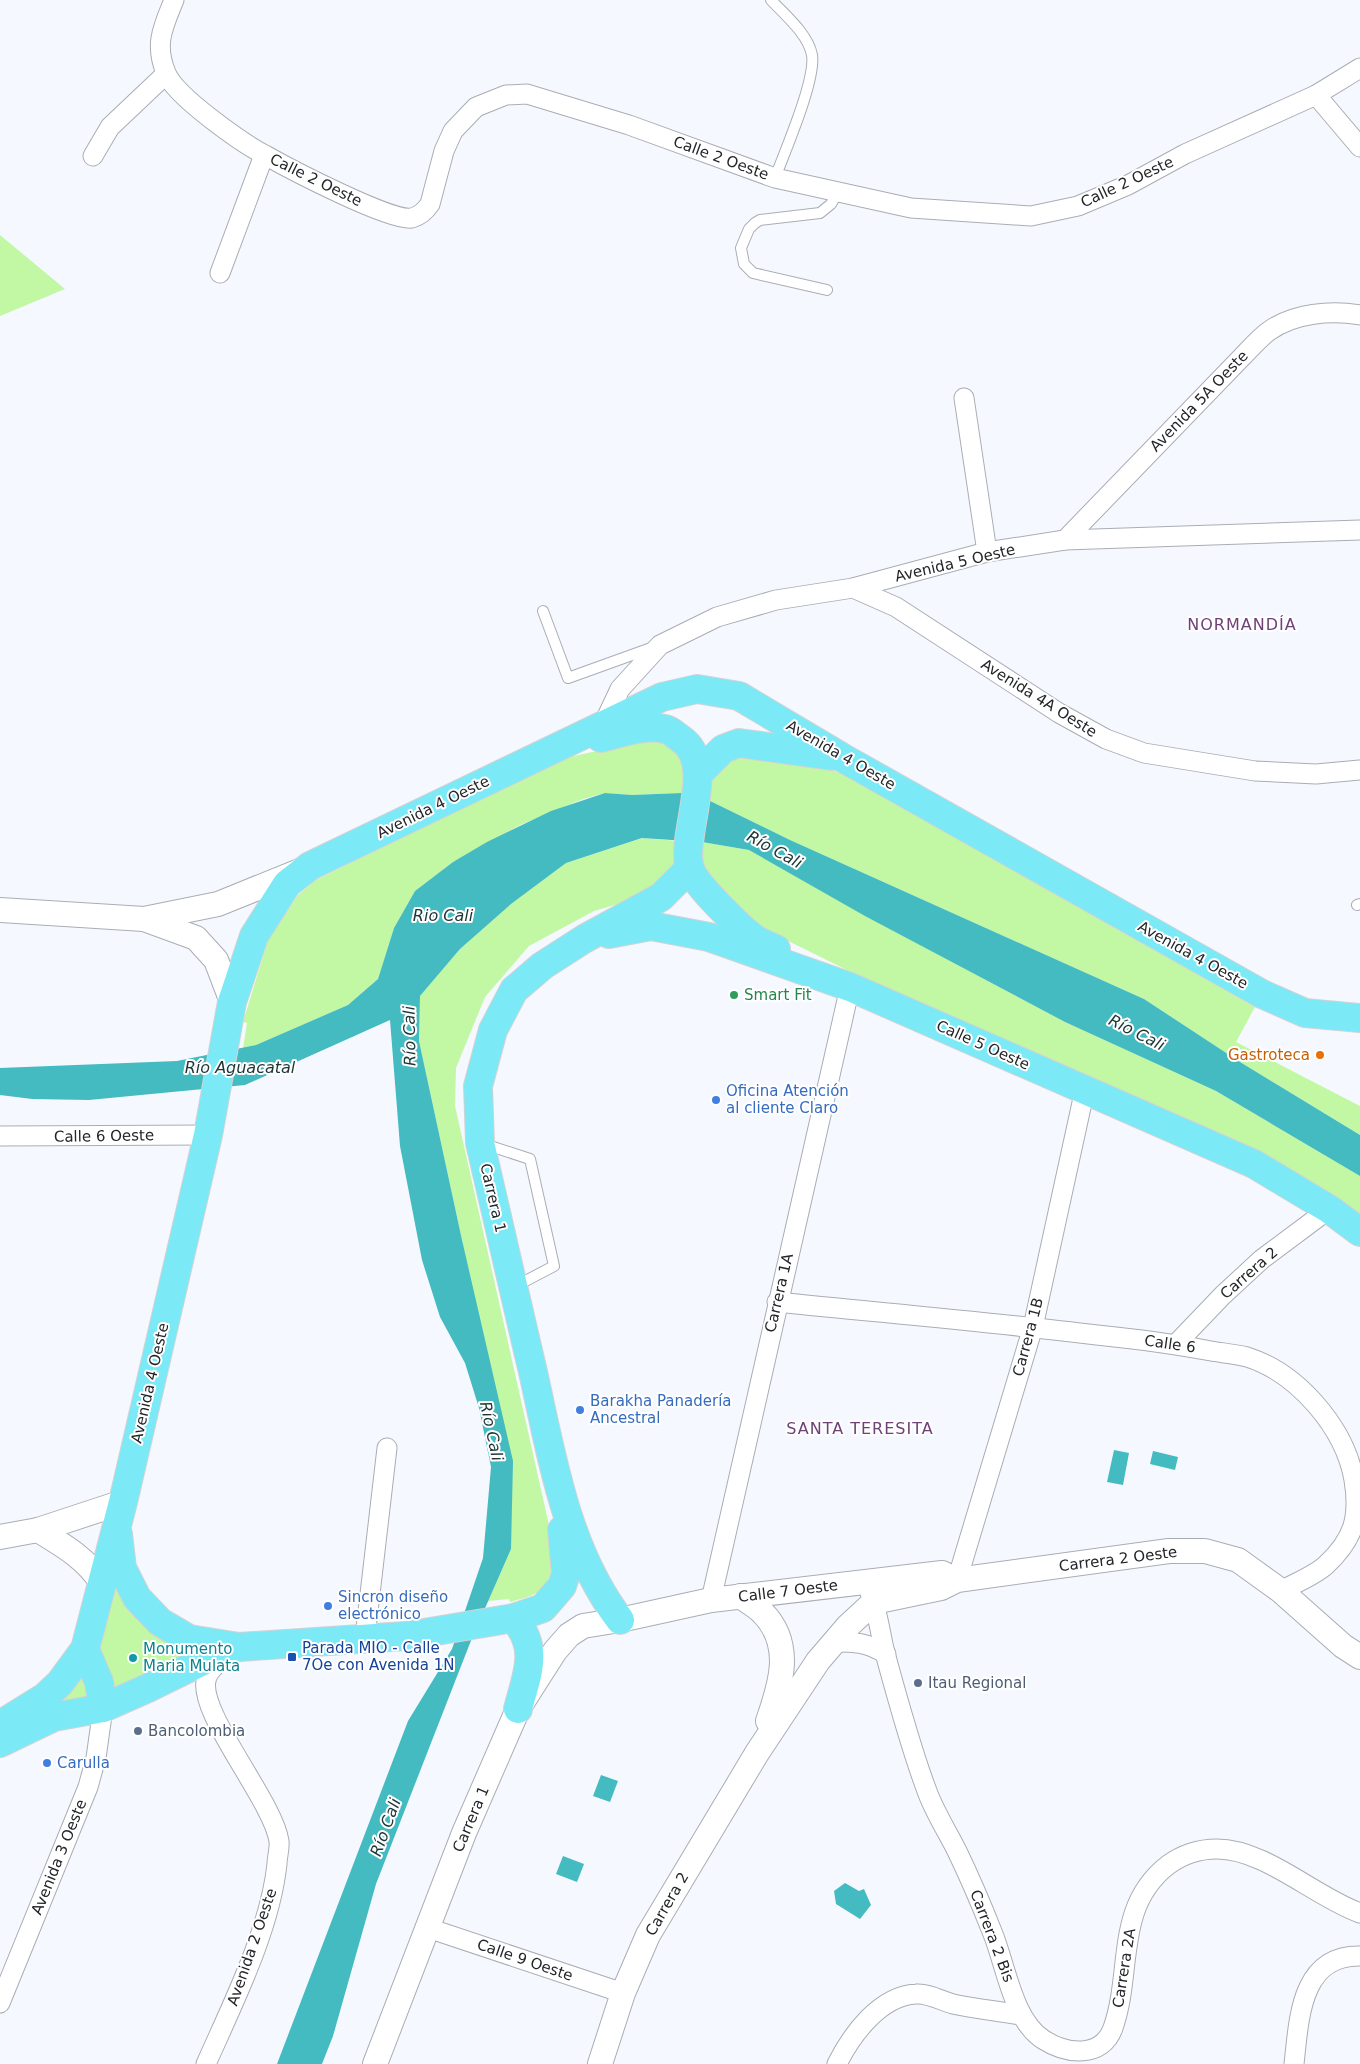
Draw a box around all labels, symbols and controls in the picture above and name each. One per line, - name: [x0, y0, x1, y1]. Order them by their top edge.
- street label: Calle 2 Oeste: [671, 132, 771, 184]
- street label: Calle 2 Oeste: [267, 150, 365, 210]
- street label: Calle 2 Oeste: [1078, 153, 1176, 211]
- street label: Avenida 5A Oeste: [1146, 347, 1252, 455]
- street label: Avenida 5 Oeste: [893, 540, 1017, 586]
- district label: NORMANDÍA: [1187, 615, 1297, 634]
- street label: Avenida 4A Oeste: [978, 655, 1100, 741]
- street label: Avenida 4 Oeste: [783, 716, 899, 794]
- street label: Avenida 4 Oeste: [374, 772, 492, 842]
- water label: Río Cali: [744, 827, 806, 873]
- water label: Rio Cali: [413, 906, 474, 925]
- street label: Avenida 4 Oeste: [1135, 917, 1251, 993]
- place label: Smart Fit: [744, 986, 812, 1004]
- marker: Smart Fit: [728, 989, 740, 1001]
- water label: Río Cali: [399, 1005, 420, 1066]
- water label: Río Cali: [1106, 1010, 1168, 1055]
- street label: Calle 5 Oeste: [934, 1016, 1032, 1074]
- place label: Gastroteca: [1228, 1046, 1310, 1064]
- marker: Gastroteca: [1314, 1049, 1326, 1061]
- water label: Río Aguacatal: [185, 1058, 296, 1077]
- place label: Oficina Atención al cliente Claro: [726, 1082, 849, 1117]
- marker: Oficina Atención al cliente Claro: [710, 1094, 722, 1106]
- street label: Calle 6 Oeste: [54, 1126, 154, 1146]
- street label: Carrera 1: [476, 1162, 510, 1234]
- street label: Carrera 2: [1217, 1243, 1281, 1303]
- street label: Carrera 1A: [761, 1251, 797, 1334]
- street label: Carrera 1B: [1009, 1296, 1047, 1378]
- street label: Avenida 4 Oeste: [127, 1321, 173, 1445]
- street label: Calle 6: [1143, 1332, 1197, 1356]
- place label: Barakha Panadería Ancestral: [590, 1392, 732, 1427]
- water label: Río Cali: [476, 1400, 507, 1463]
- marker: Barakha Panadería Ancestral: [574, 1404, 586, 1416]
- district label: SANTA TERESITA: [786, 1419, 934, 1438]
- street label: Carrera 2 Oeste: [1058, 1543, 1178, 1575]
- street label: Calle 7 Oeste: [737, 1576, 839, 1606]
- place label: Sincron diseño electrónico: [338, 1588, 448, 1623]
- marker: Sincron diseño electrónico: [322, 1600, 334, 1612]
- place label: Parada MIO - Calle 7Oe con Avenida 1N: [302, 1639, 454, 1674]
- place label: Monumento Maria Mulata: [143, 1640, 240, 1675]
- marker: Parada MIO - Calle 7Oe con Avenida 1N: [286, 1651, 298, 1663]
- marker: Monumento Maria Mulata: [127, 1652, 139, 1664]
- place label: Itau Regional: [928, 1674, 1026, 1692]
- marker: Itau Regional: [912, 1677, 924, 1689]
- place label: Bancolombia: [148, 1722, 245, 1740]
- marker: Bancolombia: [132, 1725, 144, 1737]
- place label: Carulla: [57, 1754, 110, 1772]
- marker: Carulla: [41, 1757, 53, 1769]
- street label: Carrera 1: [449, 1783, 493, 1855]
- water label: Río Cali: [366, 1795, 405, 1859]
- street label: Avenida 3 Oeste: [28, 1797, 90, 1917]
- street label: Carrera 2: [642, 1869, 692, 1939]
- street label: Avenida 2 Oeste: [223, 1886, 281, 2008]
- street label: Carrera 2 Bis: [966, 1887, 1018, 1985]
- street label: Carrera 2A: [1109, 1926, 1139, 2009]
- street label: Calle 9 Oeste: [475, 1935, 575, 1985]

